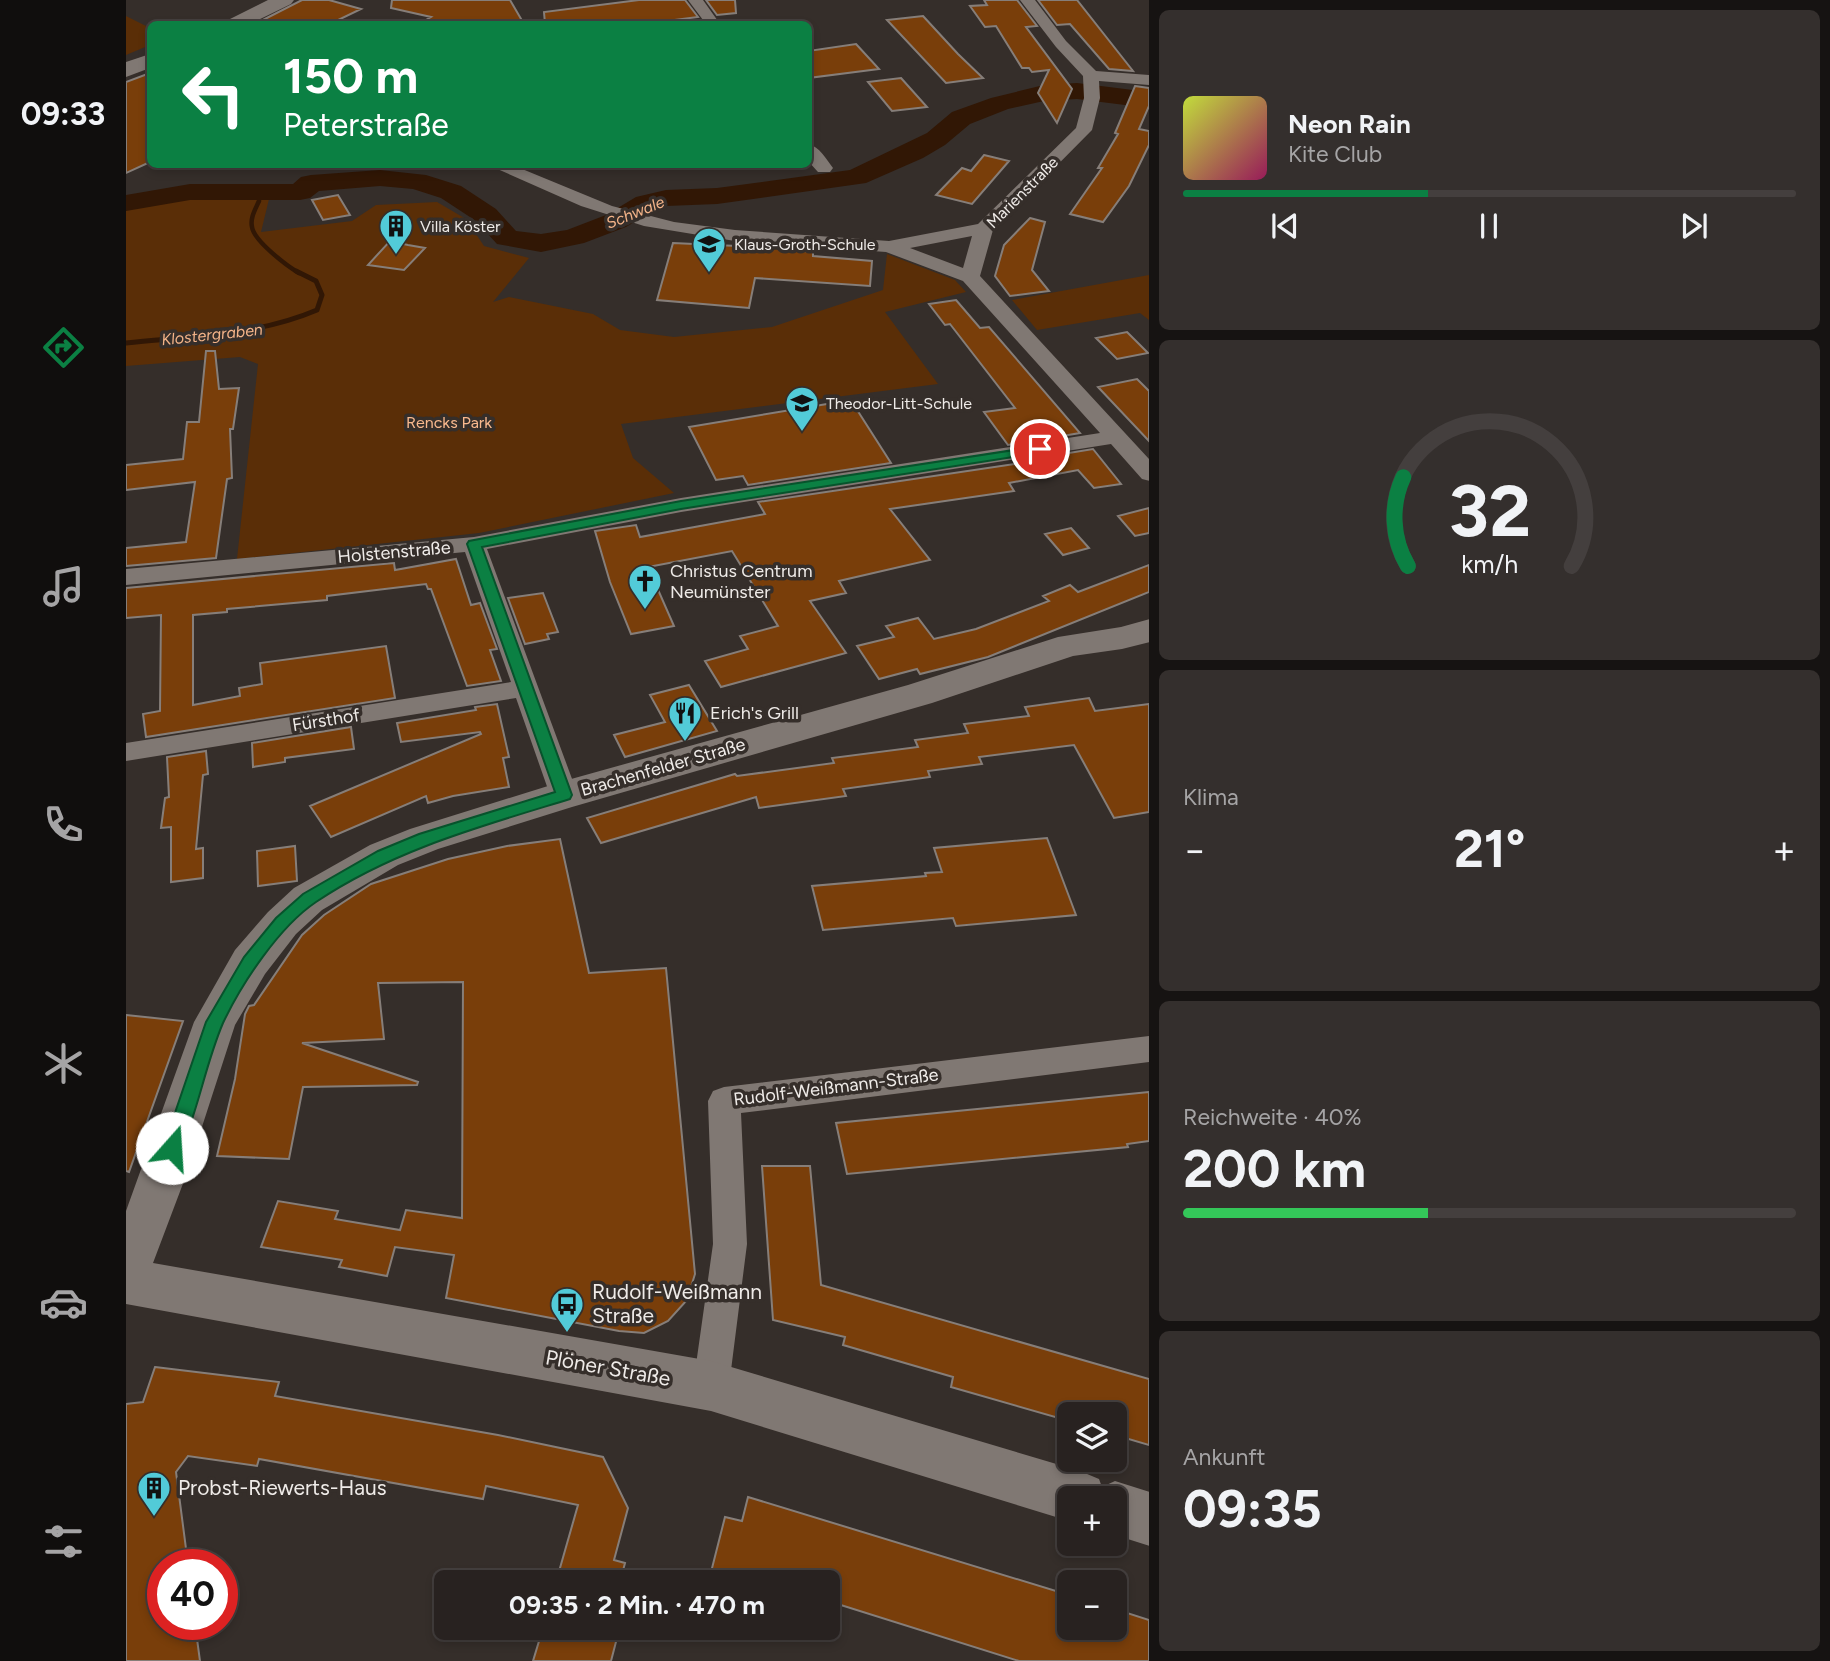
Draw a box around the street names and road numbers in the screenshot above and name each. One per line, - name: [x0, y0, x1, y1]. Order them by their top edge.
- street label: Marienstraße: [983, 152, 1062, 232]
- street label: Holstenstraße: [337, 536, 452, 568]
- street label: Fürsthof: [291, 704, 362, 736]
- street label: Brachenfelder Straße: [578, 733, 748, 801]
- street label: Rudolf-Weißmann-Straße: [732, 1063, 940, 1110]
- street label: Plöner Straße: [544, 1344, 672, 1391]

